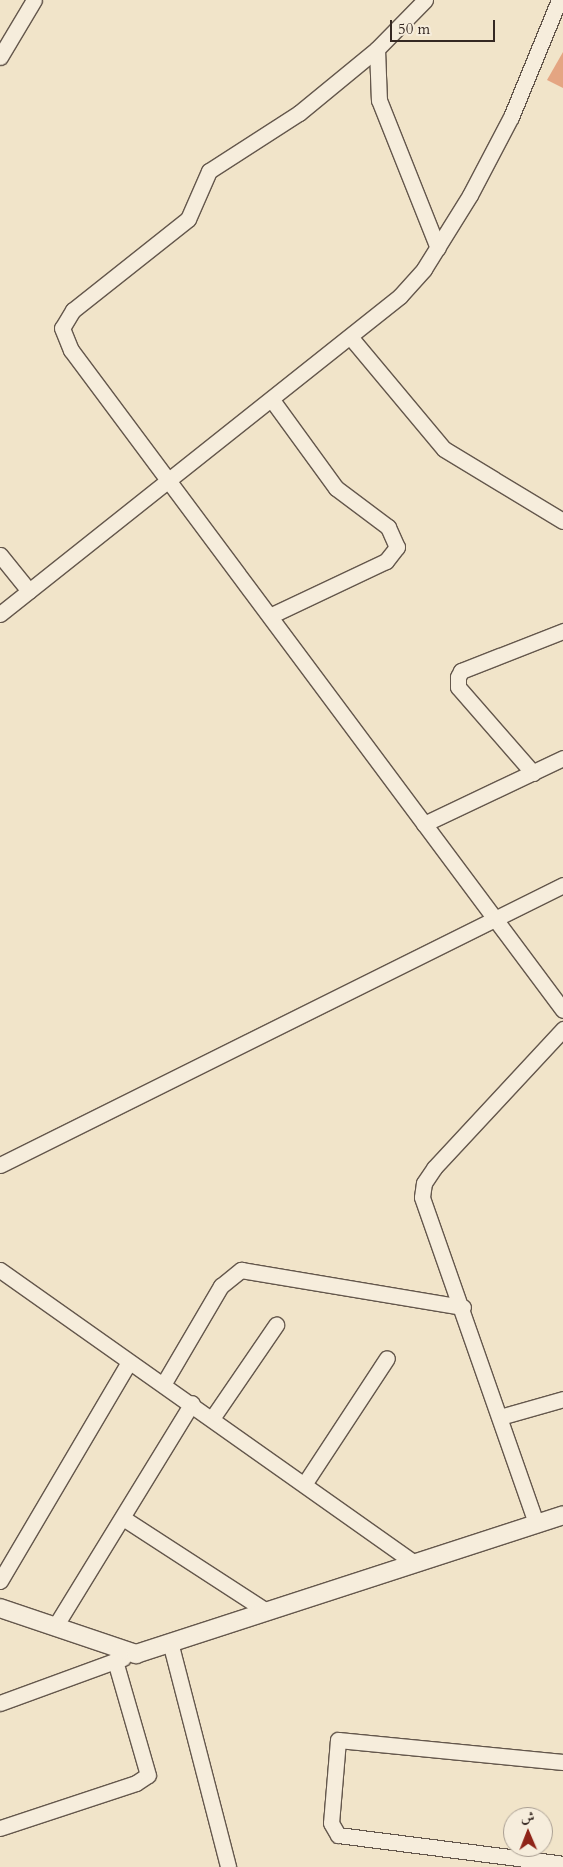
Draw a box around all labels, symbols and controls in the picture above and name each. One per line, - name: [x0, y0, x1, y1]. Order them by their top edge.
- scale bar: [393, 10, 498, 42]
- text: 50 m: [398, 19, 430, 39]
- north arrow: [503, 1807, 553, 1857]
- text: ش: [521, 1808, 535, 1827]

